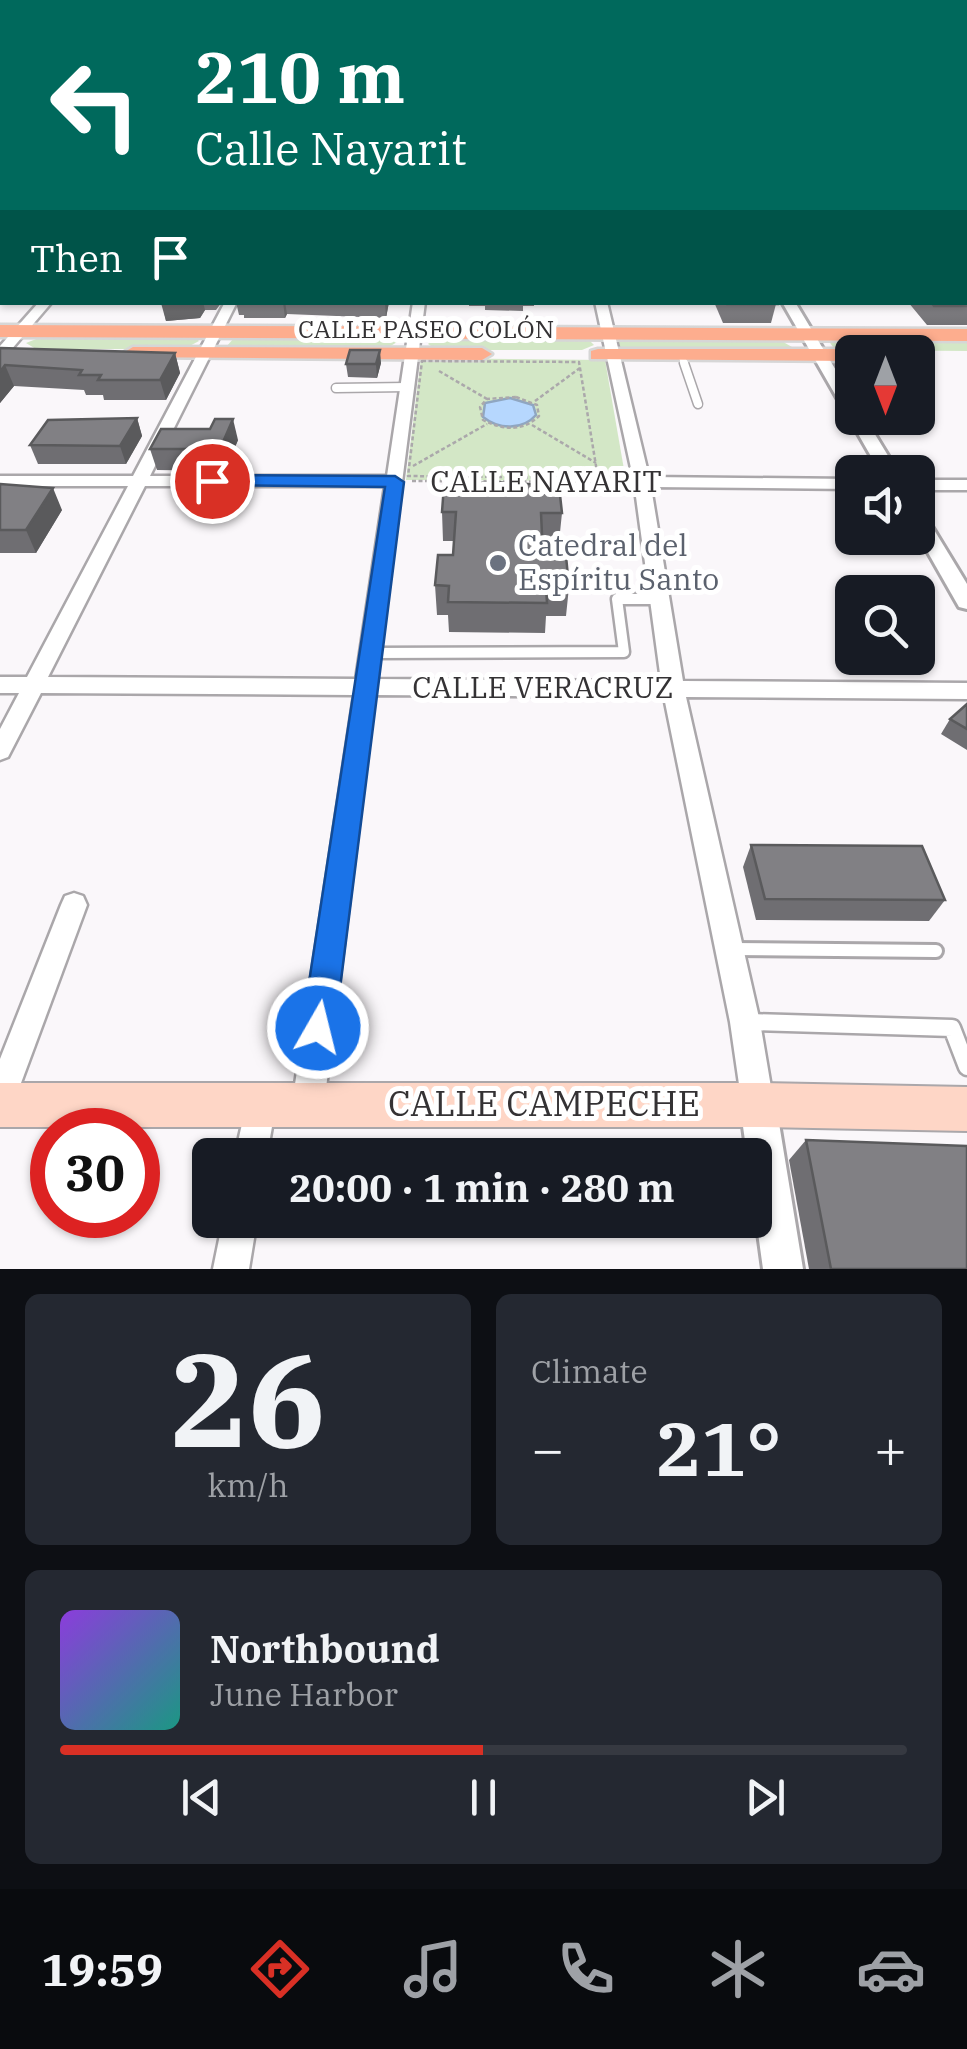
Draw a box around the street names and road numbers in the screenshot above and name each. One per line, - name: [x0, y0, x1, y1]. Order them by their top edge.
- street label: CALLE PASEO COLÓN: [298, 312, 554, 345]
- street label: CALLE NAYARIT: [430, 461, 662, 500]
- street label: CALLE VERACRUZ: [412, 667, 674, 706]
- street label: CALLE CAMPECHE: [388, 1080, 700, 1126]

